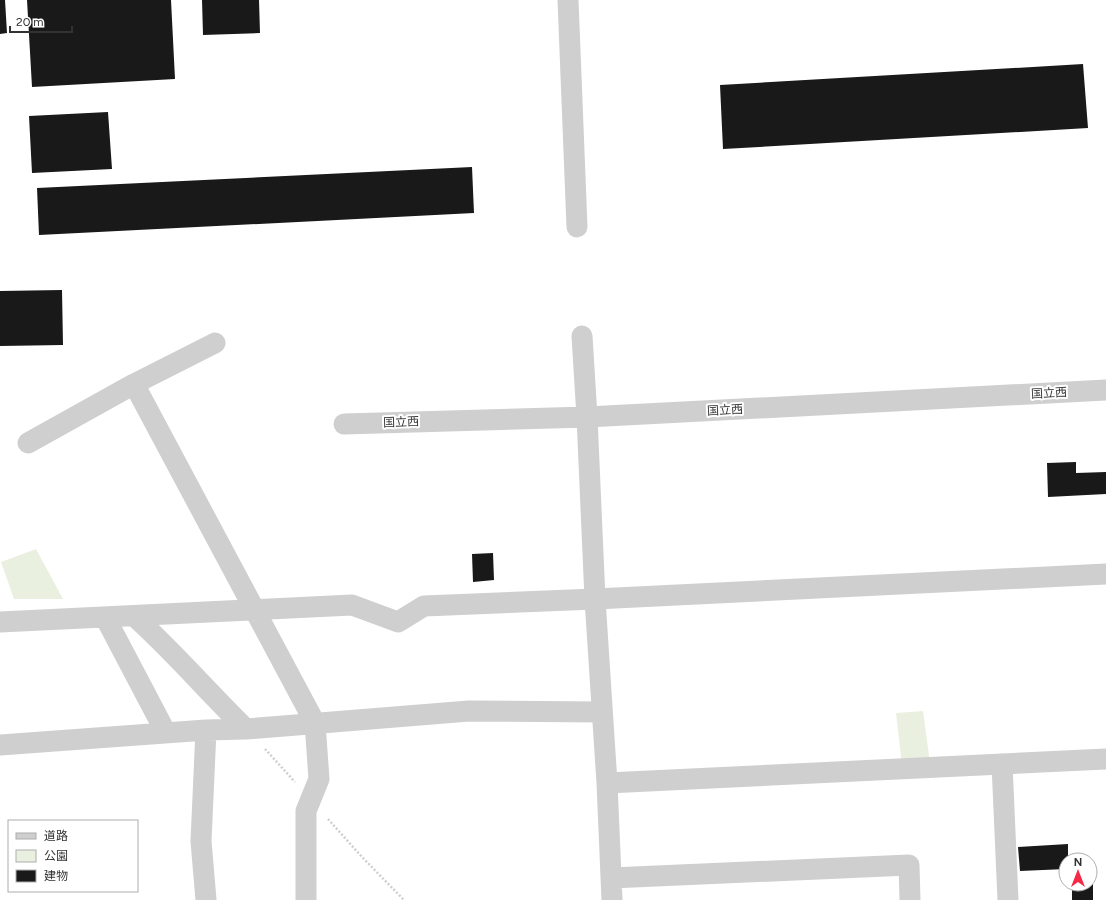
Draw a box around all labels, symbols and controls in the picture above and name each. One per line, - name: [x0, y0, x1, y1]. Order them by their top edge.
- scale bar: [10, 8, 72, 34]
- text: 20 m: [16, 15, 44, 29]
- street label: 国立西: [1031, 385, 1067, 401]
- street label: 国立西: [707, 402, 743, 418]
- street label: 国立西: [383, 414, 419, 430]
- legend: [8, 820, 138, 892]
- text: 道路: [44, 829, 68, 843]
- text: 公園: [44, 849, 68, 863]
- north arrow: [1058, 852, 1098, 892]
- text: N: [1074, 856, 1082, 869]
- text: 建物: [44, 869, 68, 883]

